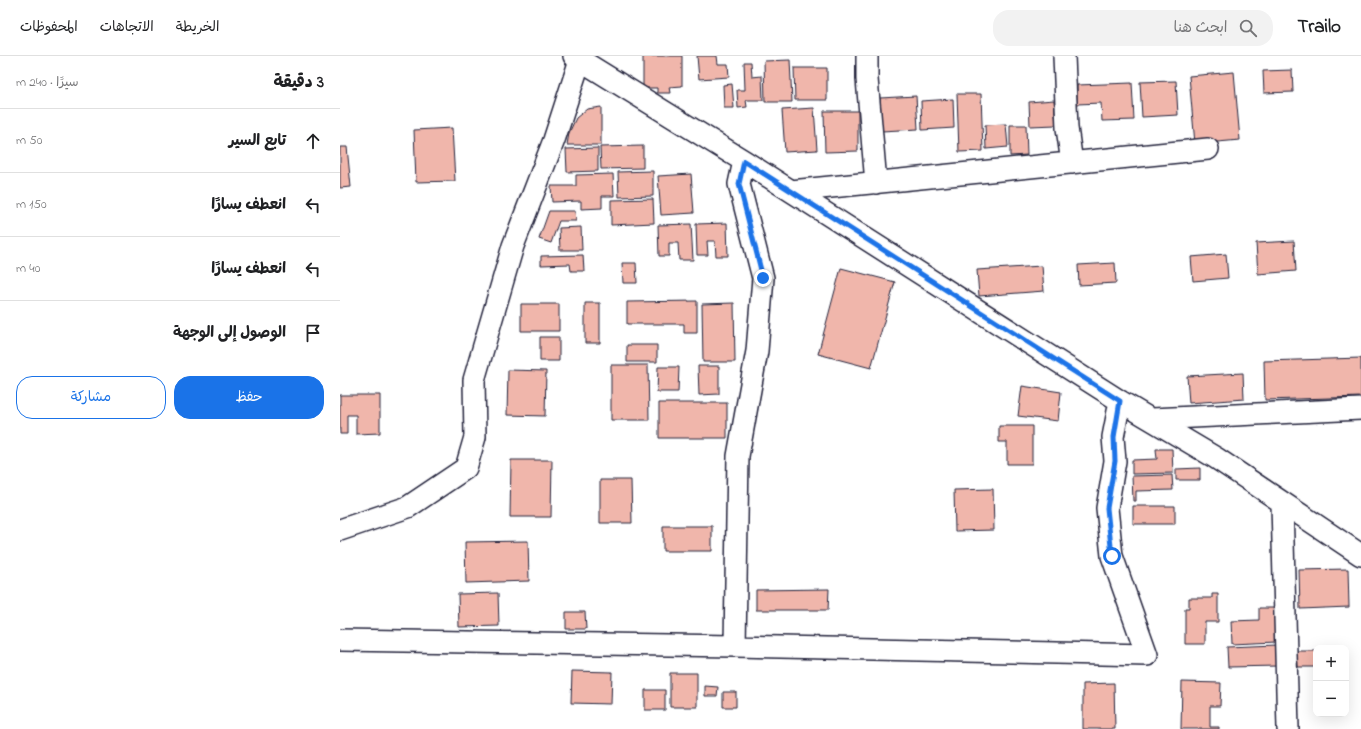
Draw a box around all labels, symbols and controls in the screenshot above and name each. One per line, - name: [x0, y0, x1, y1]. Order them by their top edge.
- search box: [993, 10, 1273, 46]
- text: Trailo: [1297, 14, 1341, 41]
- text: المحفوظات: [20, 17, 78, 38]
- text: الاتجاهات: [100, 17, 154, 38]
- text: الخريطة: [176, 17, 219, 38]
- text: ابحث هنا: [1174, 17, 1227, 39]
- icon: search: [1237, 17, 1259, 39]
- text: 3 دقيقة: [274, 70, 324, 95]
- text: سيرًا · 240 m: [16, 73, 79, 92]
- text: تابع السير: [229, 130, 286, 152]
- icon: ahead: [302, 130, 324, 152]
- text: 50 m: [16, 131, 42, 150]
- text: انعطف يسارًا: [211, 194, 286, 216]
- icon: left: [302, 194, 324, 216]
- text: 150 m: [16, 195, 47, 214]
- text: انعطف يسارًا: [211, 258, 286, 280]
- icon: left: [302, 258, 324, 280]
- text: 40 m: [16, 259, 40, 278]
- route end: [754, 269, 772, 287]
- text: الوصول إلى الوجهة: [173, 322, 286, 344]
- icon: arrive: [302, 322, 324, 344]
- button: مشاركة: [16, 376, 166, 419]
- button: حفظ: [174, 376, 324, 419]
- route start: [1103, 547, 1121, 565]
- map controls: [1313, 645, 1349, 717]
- button: +: [1313, 645, 1349, 681]
- button: −: [1313, 681, 1349, 717]

